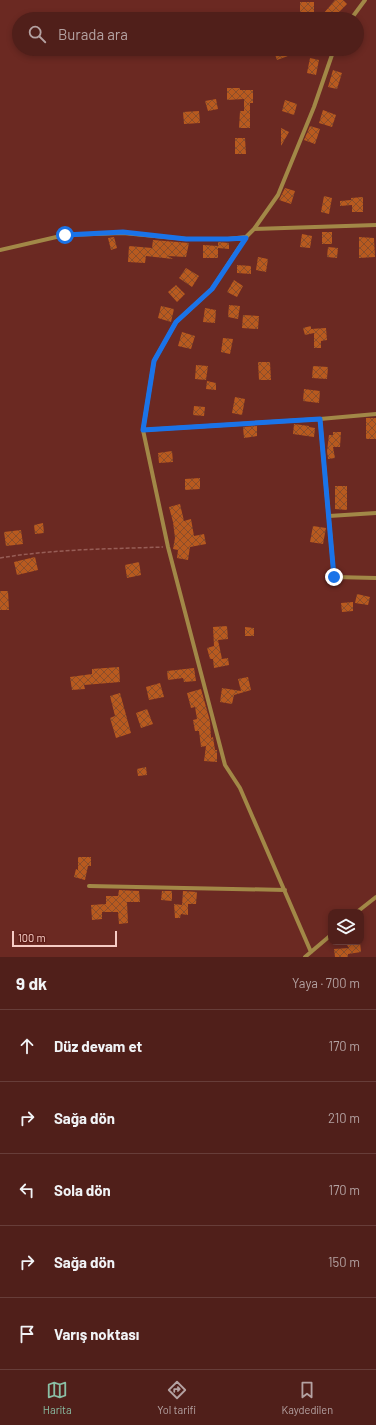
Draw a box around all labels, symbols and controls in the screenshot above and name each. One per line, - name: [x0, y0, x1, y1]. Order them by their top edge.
- search box: [12, 12, 364, 56]
- icon: search: [26, 23, 48, 45]
- text: Burada ara: [58, 25, 128, 43]
- route start: [56, 226, 74, 244]
- route end: [325, 568, 343, 586]
- map controls: [328, 909, 364, 945]
- button: layers: [328, 909, 364, 945]
- scale bar: [12, 929, 117, 948]
- text: 100 m: [18, 931, 46, 944]
- text: 9 dk: [16, 973, 47, 993]
- text: Yaya · 700 m: [292, 975, 360, 991]
- icon: ahead: [16, 1035, 38, 1057]
- text: Düz devam et: [54, 1037, 142, 1055]
- text: 170 m: [329, 1038, 360, 1054]
- icon: right: [16, 1107, 38, 1129]
- text: Sağa dön: [54, 1109, 115, 1127]
- text: 210 m: [328, 1110, 360, 1126]
- icon: left: [16, 1179, 38, 1201]
- text: Sola dön: [54, 1181, 111, 1199]
- text: 170 m: [329, 1182, 360, 1198]
- icon: right: [16, 1251, 38, 1273]
- text: Sağa dön: [54, 1253, 115, 1271]
- text: 150 m: [328, 1254, 360, 1270]
- icon: arrive: [16, 1323, 38, 1345]
- text: Varış noktası: [54, 1325, 139, 1343]
- tab: Harita: [43, 1379, 72, 1416]
- tab: Yol tarifi: [157, 1379, 196, 1416]
- tab: Kaydedilen: [281, 1379, 333, 1416]

